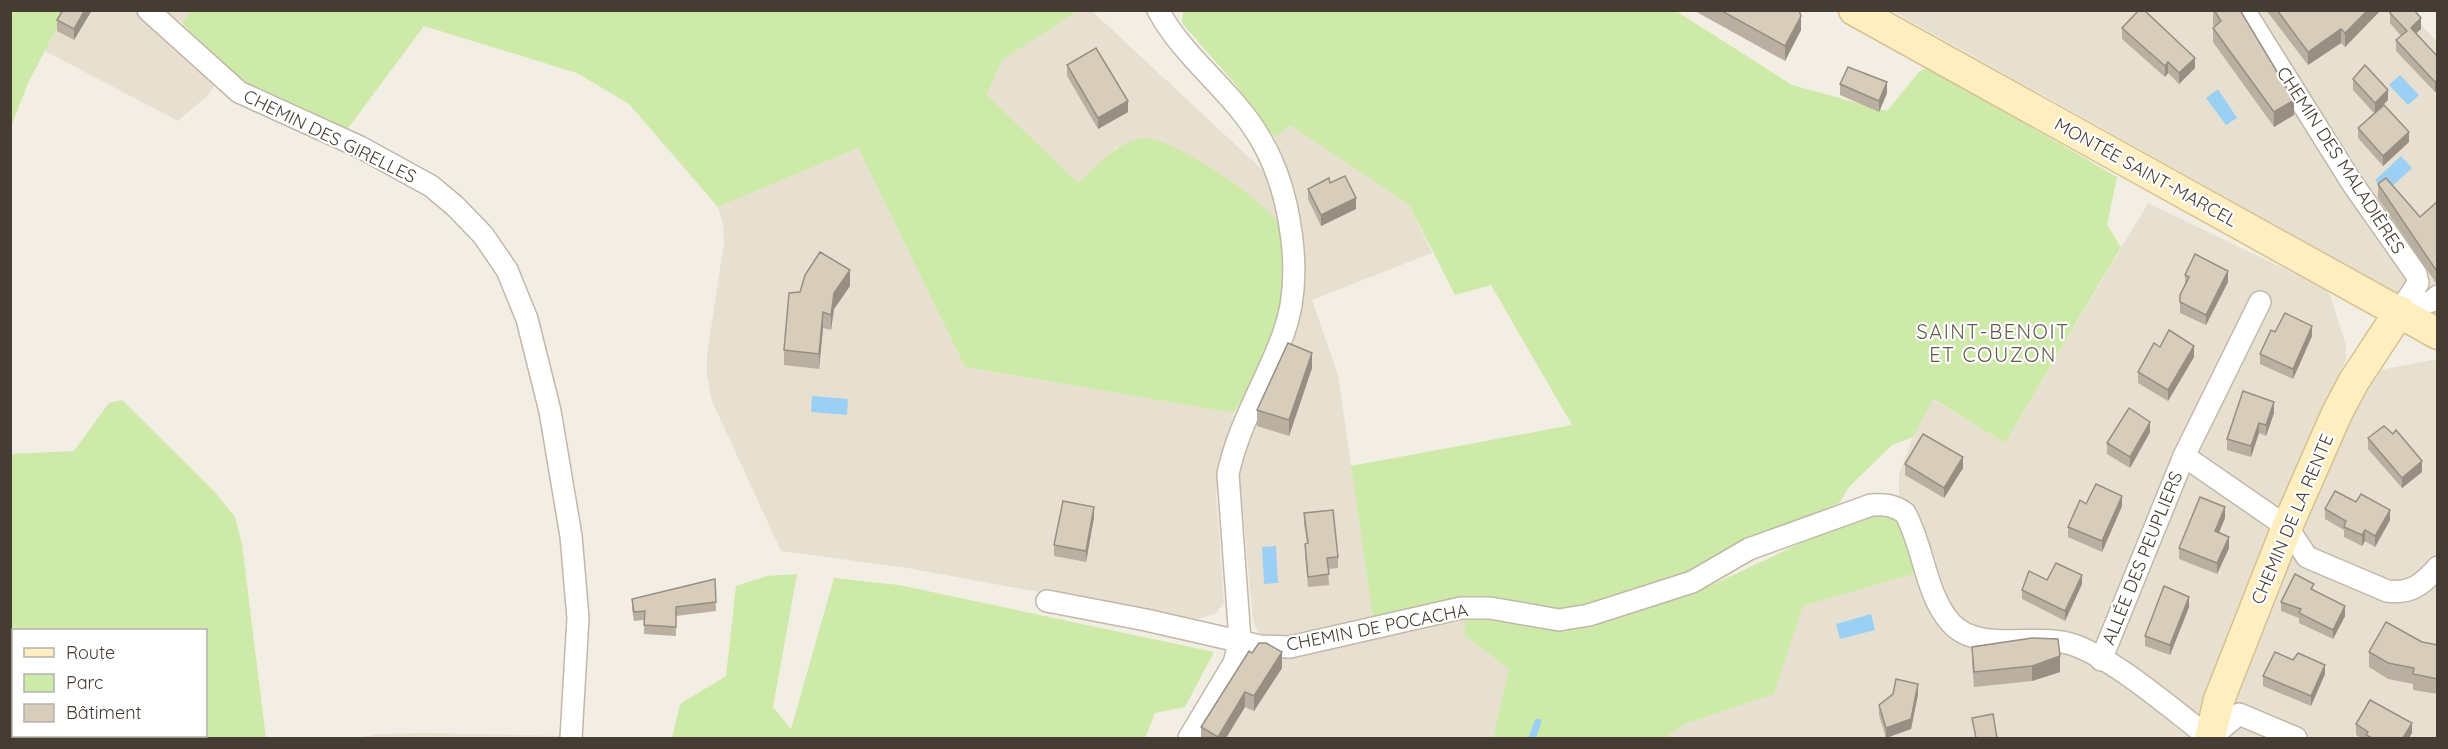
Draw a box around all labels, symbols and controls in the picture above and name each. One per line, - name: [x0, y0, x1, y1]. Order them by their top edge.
- street label: CHEMIN DES MALADIÈRES: [2272, 62, 2410, 258]
- street label: CHEMIN DES GIRELLES: [240, 84, 420, 188]
- street label: MONTÉE SAINT-MARCEL: [2051, 112, 2242, 232]
- district label: SAINT-BENOIT ET COUZON: [1917, 319, 2069, 367]
- street label: CHEMIN DE LA RENTE: [2246, 430, 2338, 608]
- street label: ALLÉE DES PEUPLIERS: [2097, 468, 2187, 648]
- street label: CHEMIN DE POCACHA: [1284, 598, 1470, 656]
- legend: [12, 629, 207, 737]
- text: Route: [66, 641, 115, 664]
- text: Parc: [66, 671, 103, 694]
- text: Bâtiment: [66, 701, 142, 724]

